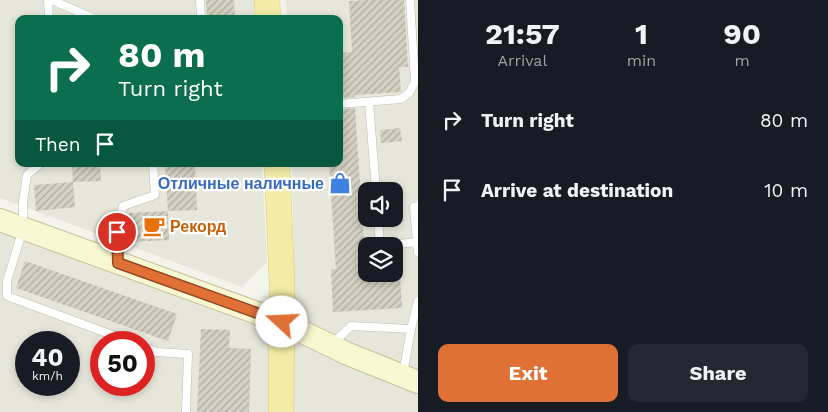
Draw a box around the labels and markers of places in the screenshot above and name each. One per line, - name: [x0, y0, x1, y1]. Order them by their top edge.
- shop icon: Отличные наличные: [327, 170, 353, 196]
- place label: Отличные наличные: [158, 174, 324, 193]
- pin: [96, 211, 138, 253]
- cafe icon: Рекорд: [141, 213, 167, 239]
- place label: Рекорд: [170, 217, 226, 236]

